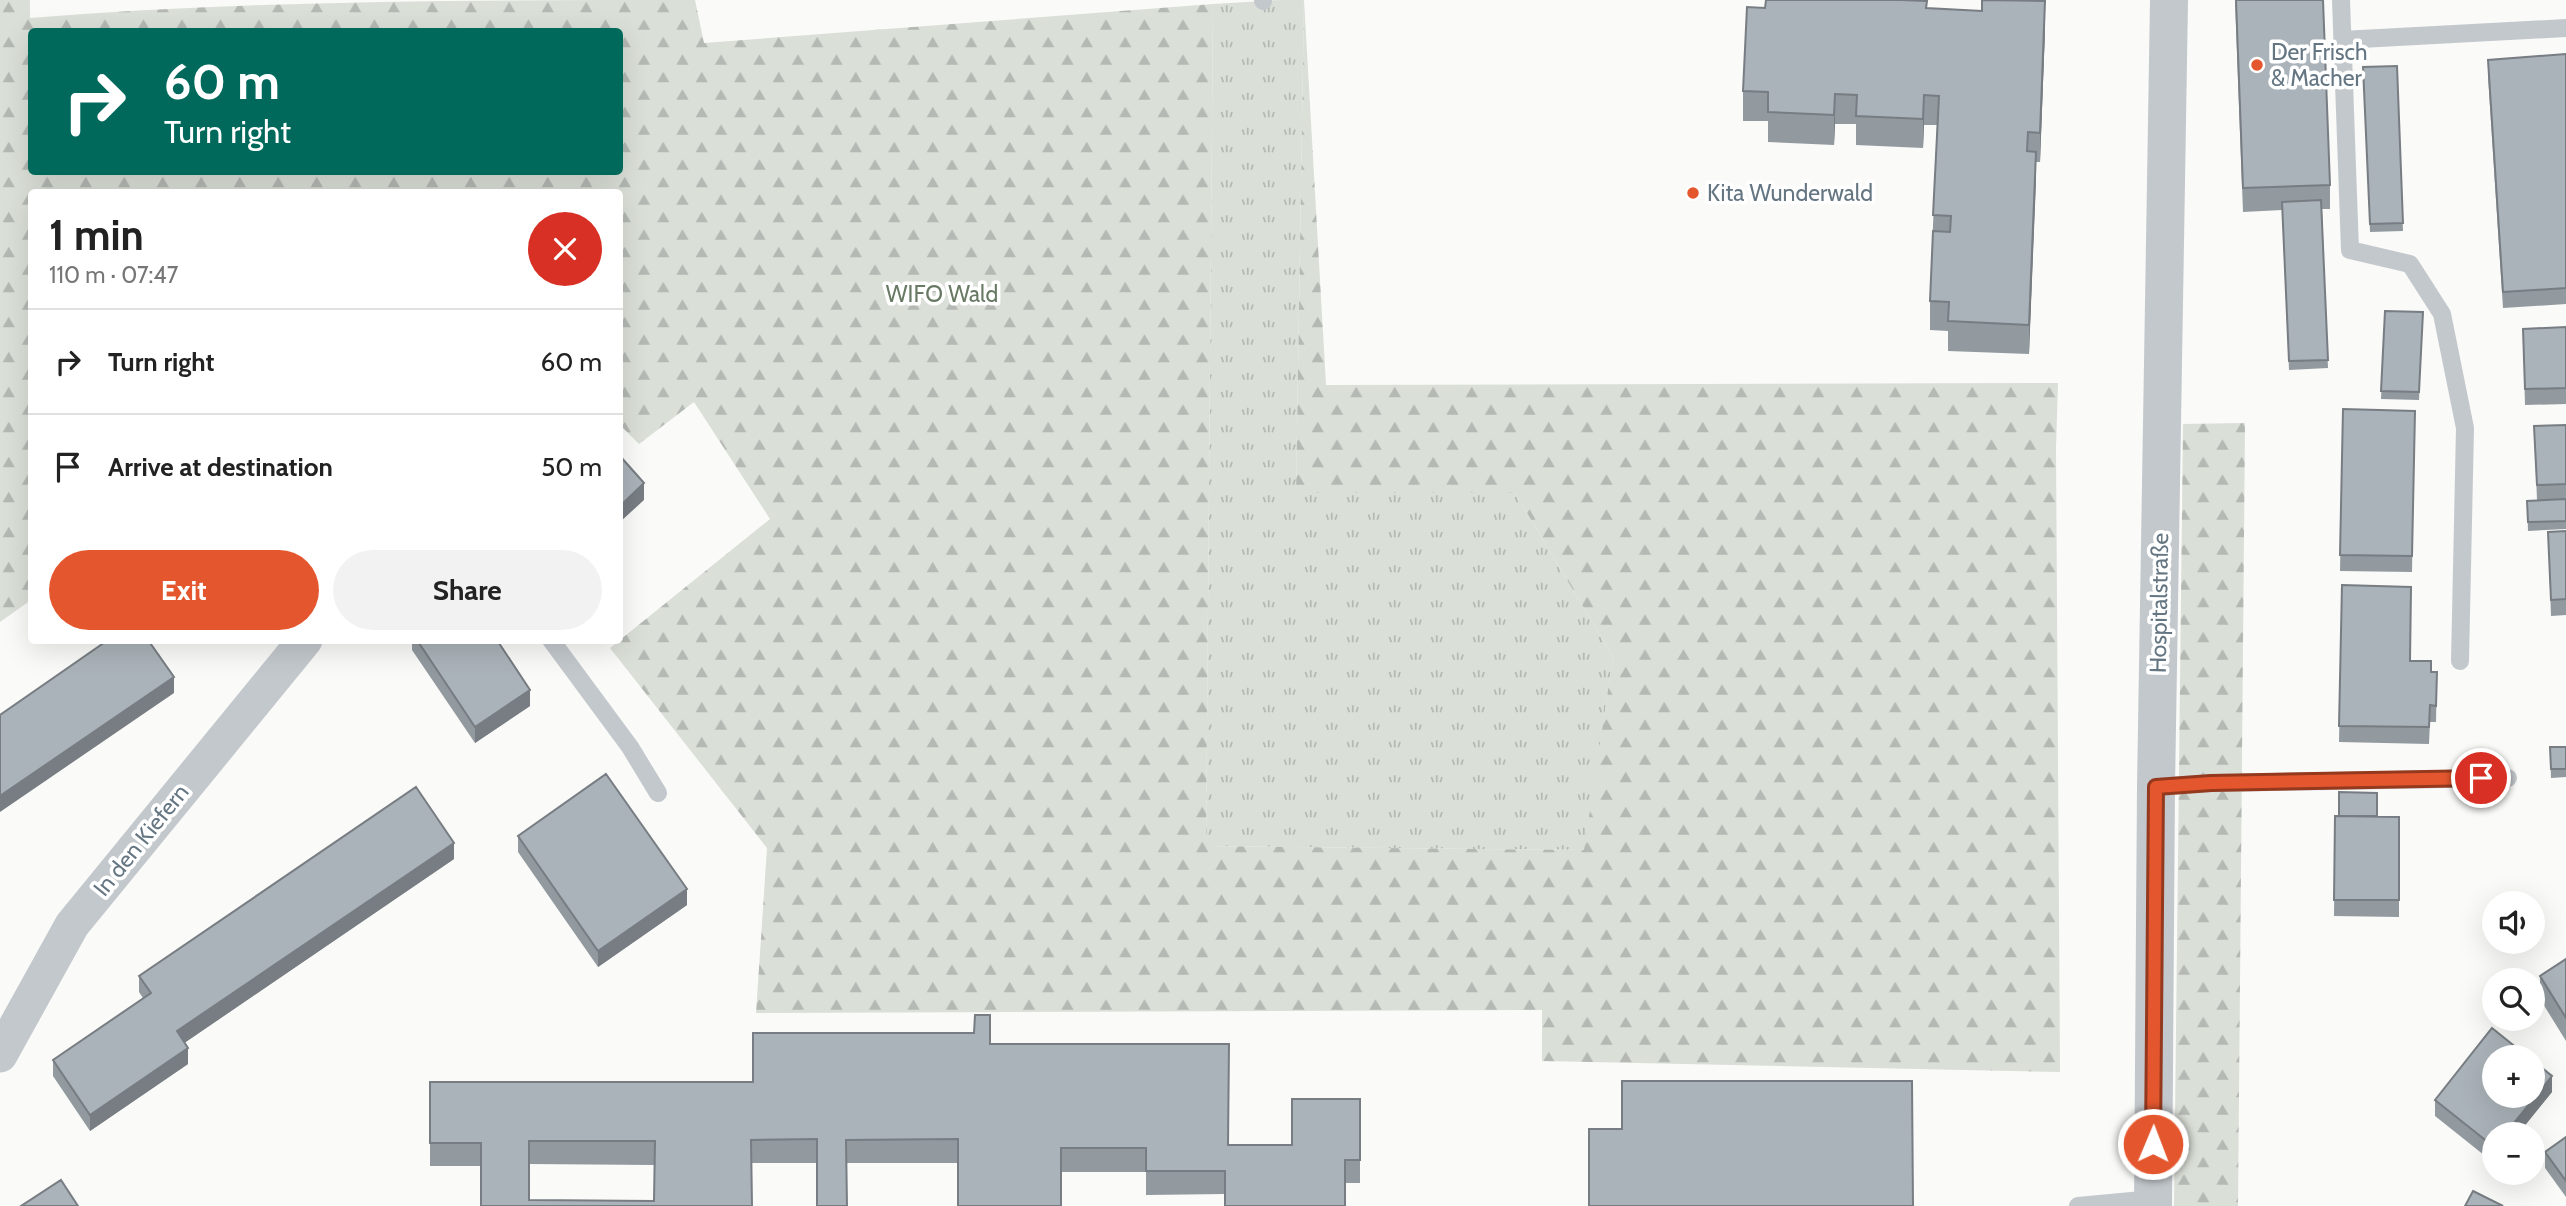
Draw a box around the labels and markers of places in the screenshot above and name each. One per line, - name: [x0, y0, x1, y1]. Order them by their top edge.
- place label: Der Frisch & Macher: [2271, 38, 2367, 92]
- marker: Der Frisch & Macher: [2249, 57, 2265, 73]
- place label: Kita Wunderwald: [1707, 179, 1873, 207]
- marker: Kita Wunderwald: [1685, 185, 1701, 201]
- pin: [2451, 748, 2511, 808]

